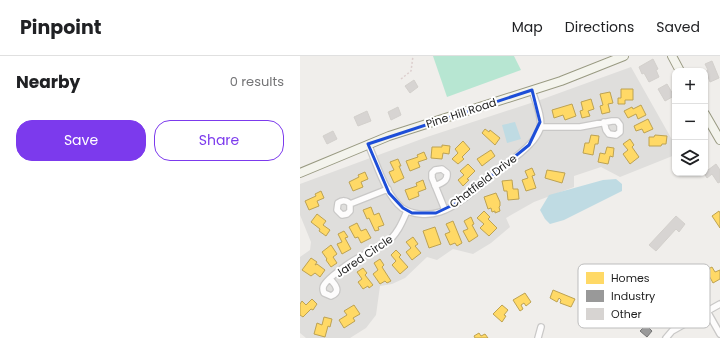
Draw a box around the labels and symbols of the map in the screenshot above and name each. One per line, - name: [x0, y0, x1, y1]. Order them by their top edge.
- street label: Pine Hill Road: [424, 94, 498, 132]
- street label: Chatfield Drive: [446, 150, 520, 212]
- street label: Jared Circle: [332, 231, 396, 281]
- legend: [578, 264, 710, 328]
- text: Homes: [611, 270, 650, 286]
- text: Industry: [611, 288, 656, 304]
- text: Other: [611, 306, 642, 322]

